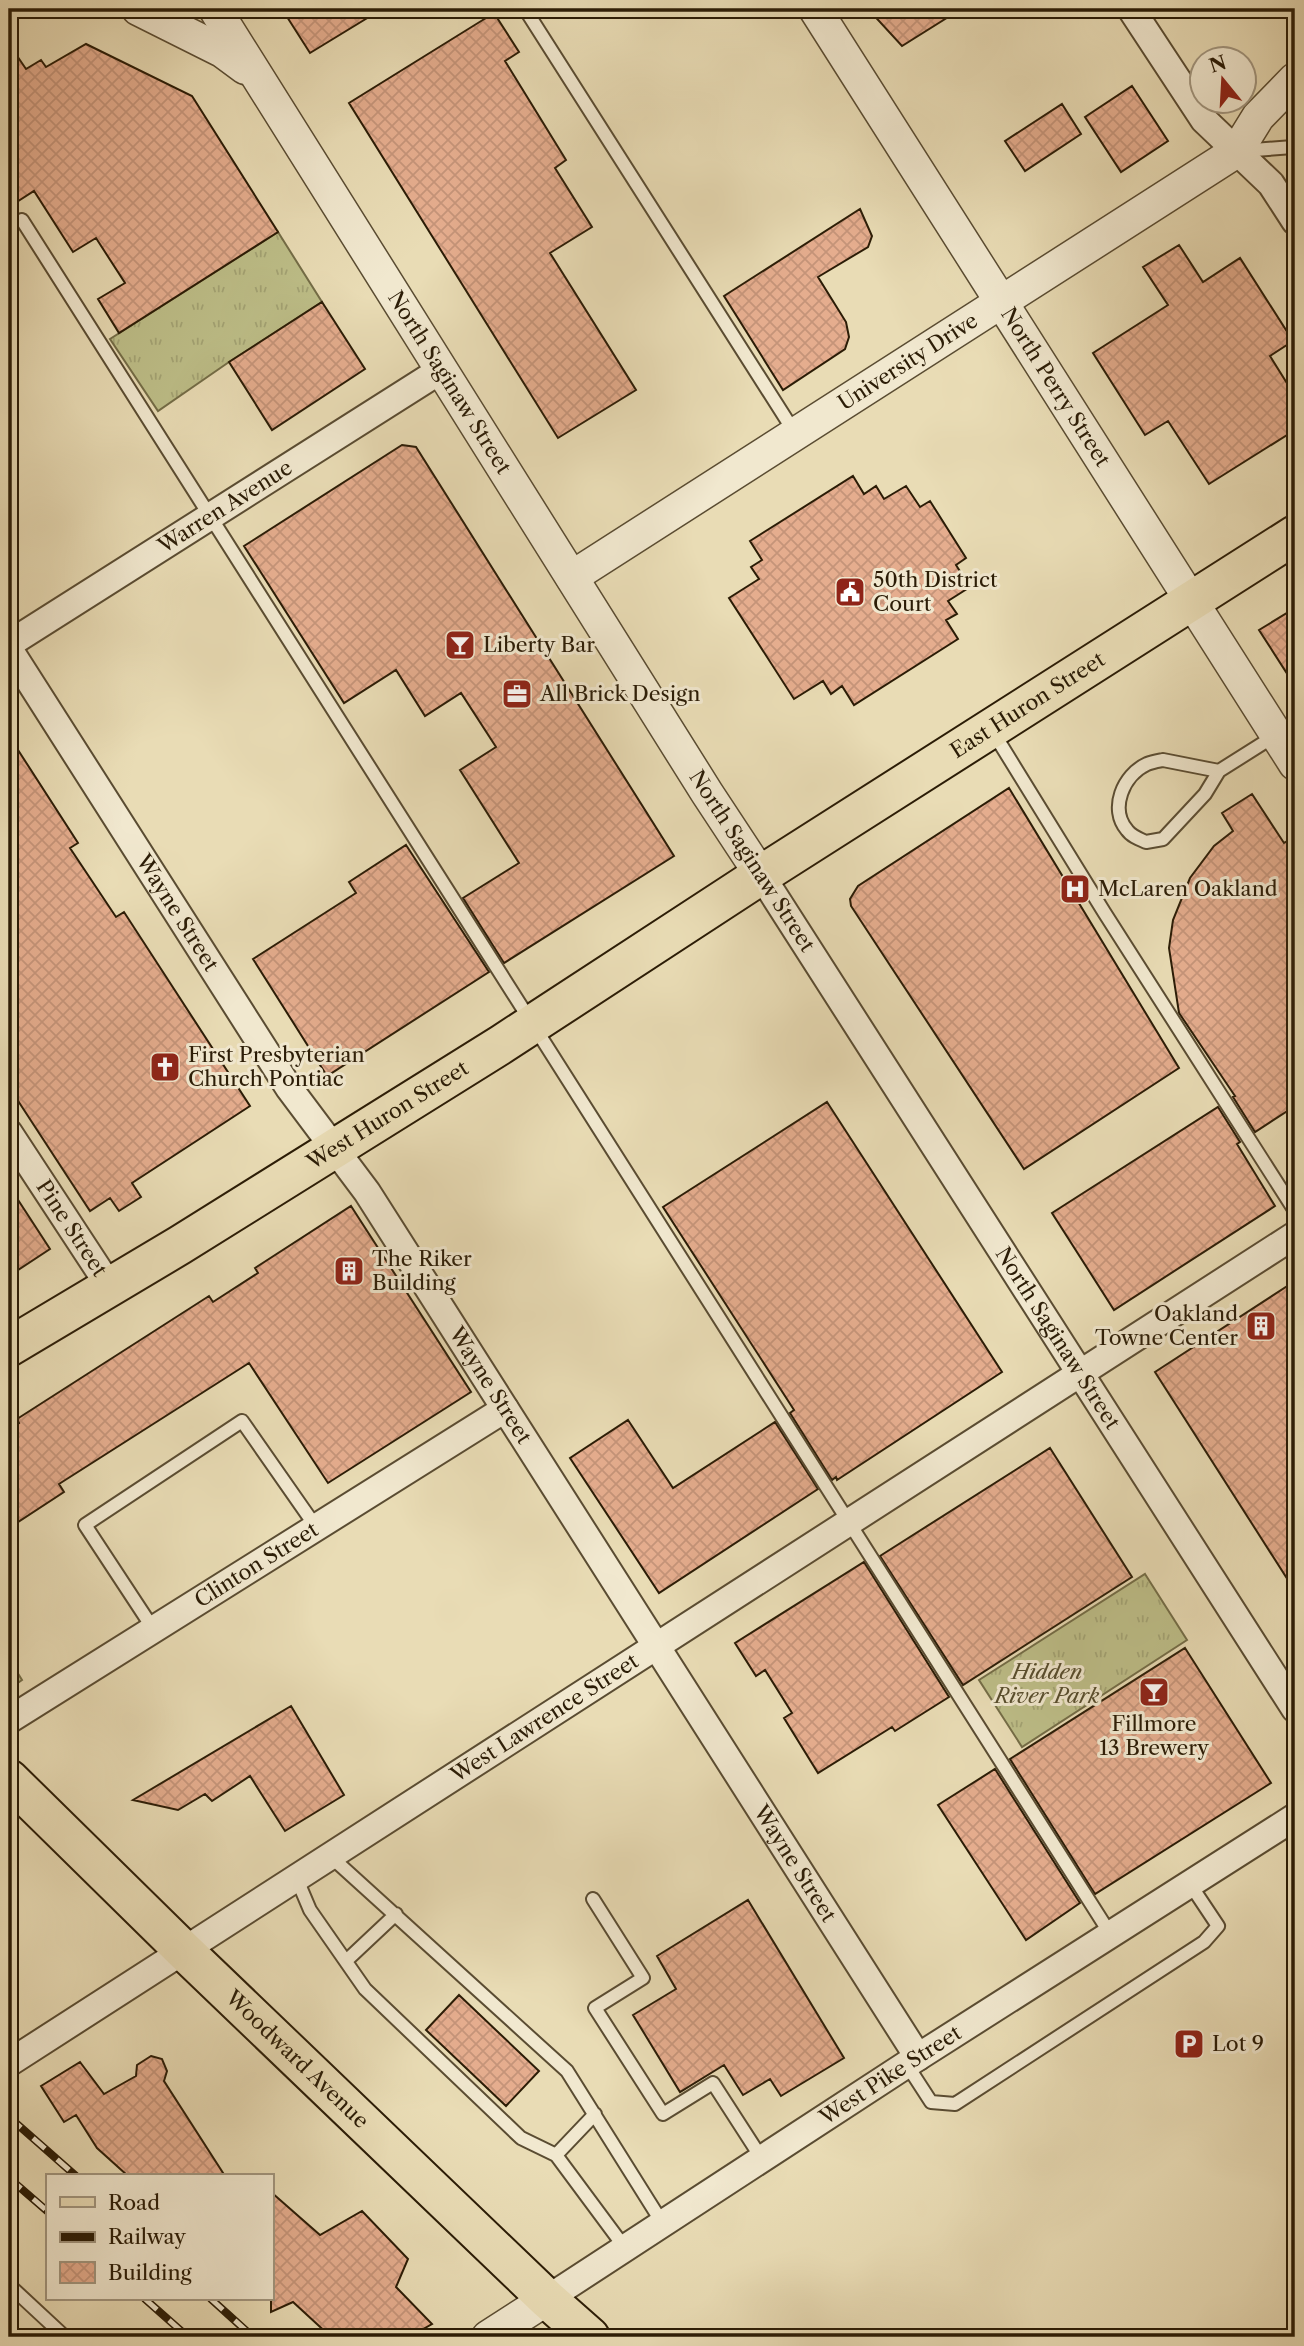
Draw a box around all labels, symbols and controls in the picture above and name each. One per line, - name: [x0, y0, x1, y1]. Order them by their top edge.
- north arrow: [1188, 46, 1258, 116]
- text: N: [1206, 51, 1229, 78]
- street label: North Saginaw Street: [383, 286, 517, 479]
- street label: North Perry Street: [996, 303, 1116, 472]
- street label: University Drive: [833, 307, 982, 415]
- street label: Warren Avenue: [152, 455, 297, 559]
- place label: 50th District Court: [873, 567, 998, 616]
- public building icon: 50th District Court: [833, 575, 867, 609]
- bar icon: Liberty Bar: [443, 628, 477, 662]
- place label: Liberty Bar: [483, 632, 595, 657]
- street label: East Huron Street: [946, 646, 1110, 763]
- office icon: All Brick Design: [500, 677, 534, 711]
- place label: All Brick Design: [539, 681, 700, 706]
- street label: North Saginaw Street: [684, 765, 821, 957]
- street label: Wayne Street: [131, 849, 224, 976]
- hospital icon: McLaren Oakland: [1058, 872, 1092, 906]
- place label: McLaren Oakland: [1098, 876, 1278, 901]
- place label: First Presbyterian Church Pontiac: [188, 1042, 365, 1091]
- church icon: First Presbyterian Church Pontiac: [148, 1050, 182, 1084]
- street label: West Huron Street: [301, 1055, 473, 1175]
- street label: Pine Street: [31, 1175, 113, 1282]
- street label: North Saginaw Street: [990, 1242, 1126, 1434]
- place label: The Riker Building: [372, 1246, 472, 1295]
- building icon: The Riker Building: [332, 1254, 366, 1288]
- place label: Oakland Towne Center: [1095, 1301, 1238, 1350]
- building icon: Oakland Towne Center: [1244, 1309, 1278, 1343]
- street label: Wayne Street: [444, 1321, 537, 1449]
- street label: Clinton Street: [190, 1516, 323, 1612]
- street label: West Lawrence Street: [445, 1648, 643, 1788]
- park label: Hidden River Park: [993, 1659, 1099, 1708]
- bar icon: Fillmore 13 Brewery: [1137, 1675, 1171, 1709]
- place label: Fillmore 13 Brewery: [1099, 1711, 1209, 1760]
- street label: Wayne Street: [748, 1799, 842, 1927]
- street label: Woodward Avenue: [220, 1984, 374, 2133]
- street label: West Pike Street: [814, 2019, 966, 2130]
- parking icon: Lot 9: [1172, 2027, 1206, 2061]
- place label: Lot 9: [1212, 2031, 1264, 2056]
- legend: [46, 2174, 273, 2300]
- text: Road: [108, 2190, 160, 2215]
- text: Railway: [108, 2224, 186, 2249]
- text: Building: [108, 2260, 193, 2285]

